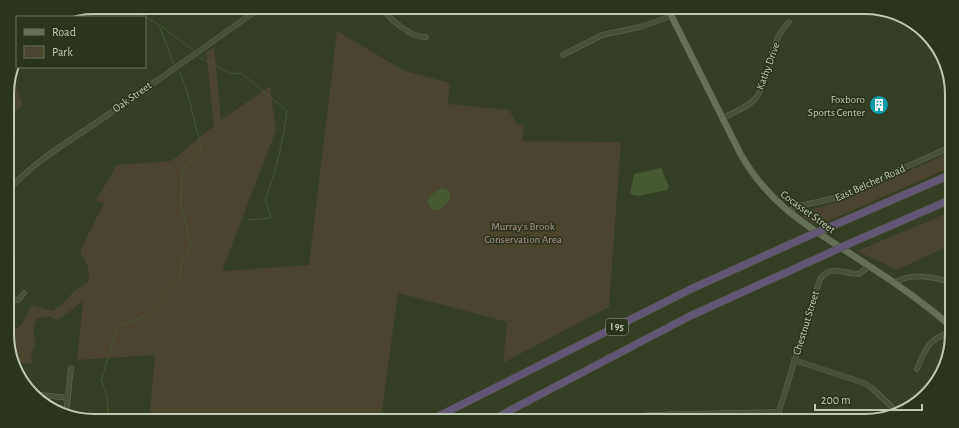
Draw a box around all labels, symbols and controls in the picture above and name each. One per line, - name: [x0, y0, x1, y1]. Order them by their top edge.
- legend: [16, 16, 146, 68]
- text: Road: [52, 26, 76, 38]
- street label: Kathy Drive: [754, 41, 782, 91]
- text: Park: [52, 46, 73, 58]
- street label: Oak Street: [110, 79, 154, 114]
- place label: Foxboro Sports Center: [808, 94, 865, 118]
- building icon: Foxboro Sports Center: [868, 94, 890, 116]
- street label: East Belcher Road: [833, 163, 907, 203]
- street label: Cocasset Street: [779, 189, 838, 236]
- park label: Murray's Brook Conservation Area: [484, 221, 562, 245]
- street label: Chestnut Street: [791, 289, 821, 356]
- road number: I 95: [606, 319, 628, 335]
- scale bar: [815, 386, 922, 412]
- text: 200 m: [821, 394, 851, 406]

